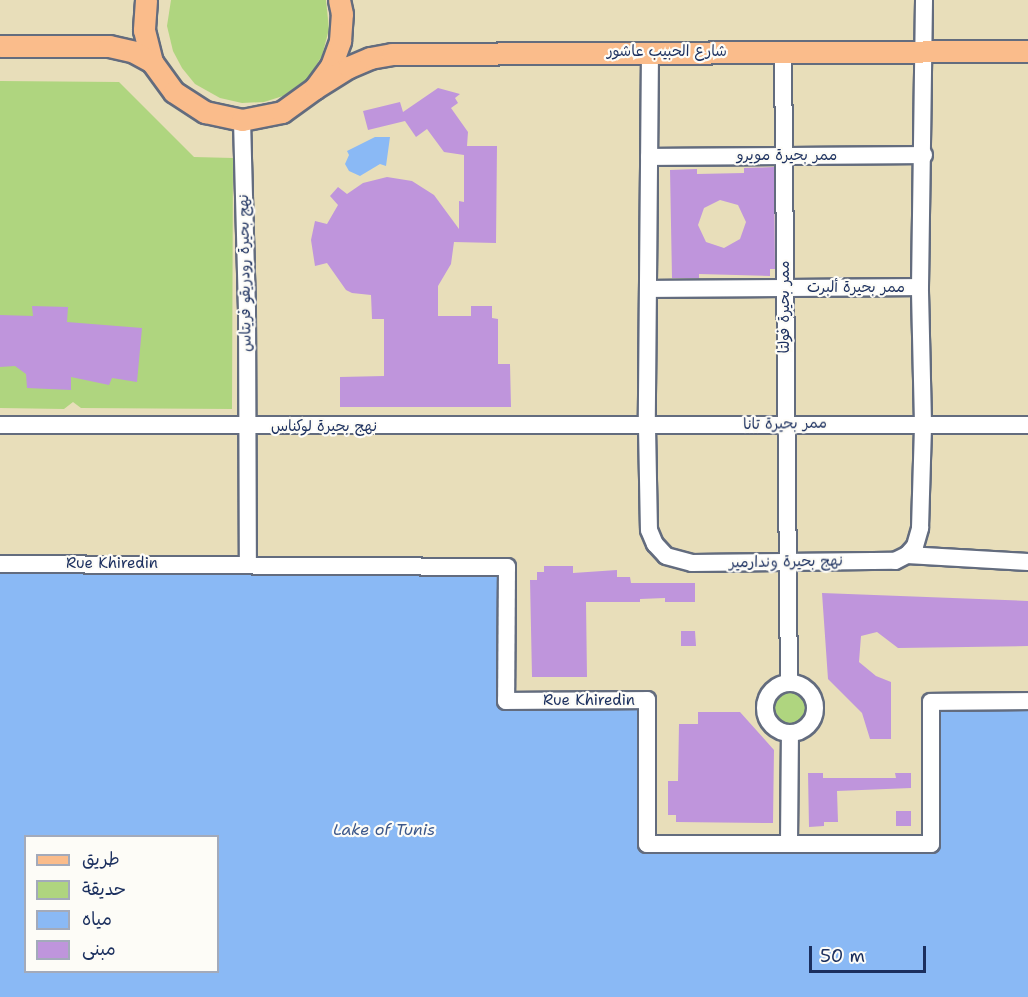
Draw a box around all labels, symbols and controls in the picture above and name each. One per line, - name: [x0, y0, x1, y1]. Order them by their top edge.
- street label: شارع الحبيب عاشور: [607, 43, 727, 61]
- street label: ممر بحيرة مويرو: [737, 147, 837, 165]
- street label: نهج بحيرة رودريقو فريتاس: [235, 194, 255, 352]
- street label: ممر بحيرة فولتا: [776, 261, 794, 353]
- street label: ممر بحيرة ألبرت: [807, 279, 905, 297]
- street label: ممر بحيرة تانا: [743, 414, 827, 434]
- street label: نهج بحيرة لوكناس: [271, 418, 377, 436]
- street label: نهج بحيرة وندارمير: [729, 552, 843, 572]
- street label: Rue Khiredin: [66, 555, 158, 573]
- street label: Rue Khiredin: [543, 692, 635, 710]
- water label: Lake of Tunis: [333, 820, 435, 840]
- legend: [24, 835, 219, 973]
- text: طريق: [82, 847, 120, 871]
- text: حديقة: [82, 877, 126, 901]
- text: مياه: [82, 907, 112, 931]
- scale bar: [812, 934, 929, 972]
- text: مبنى: [82, 937, 116, 961]
- text: 50 m: [820, 944, 865, 968]

